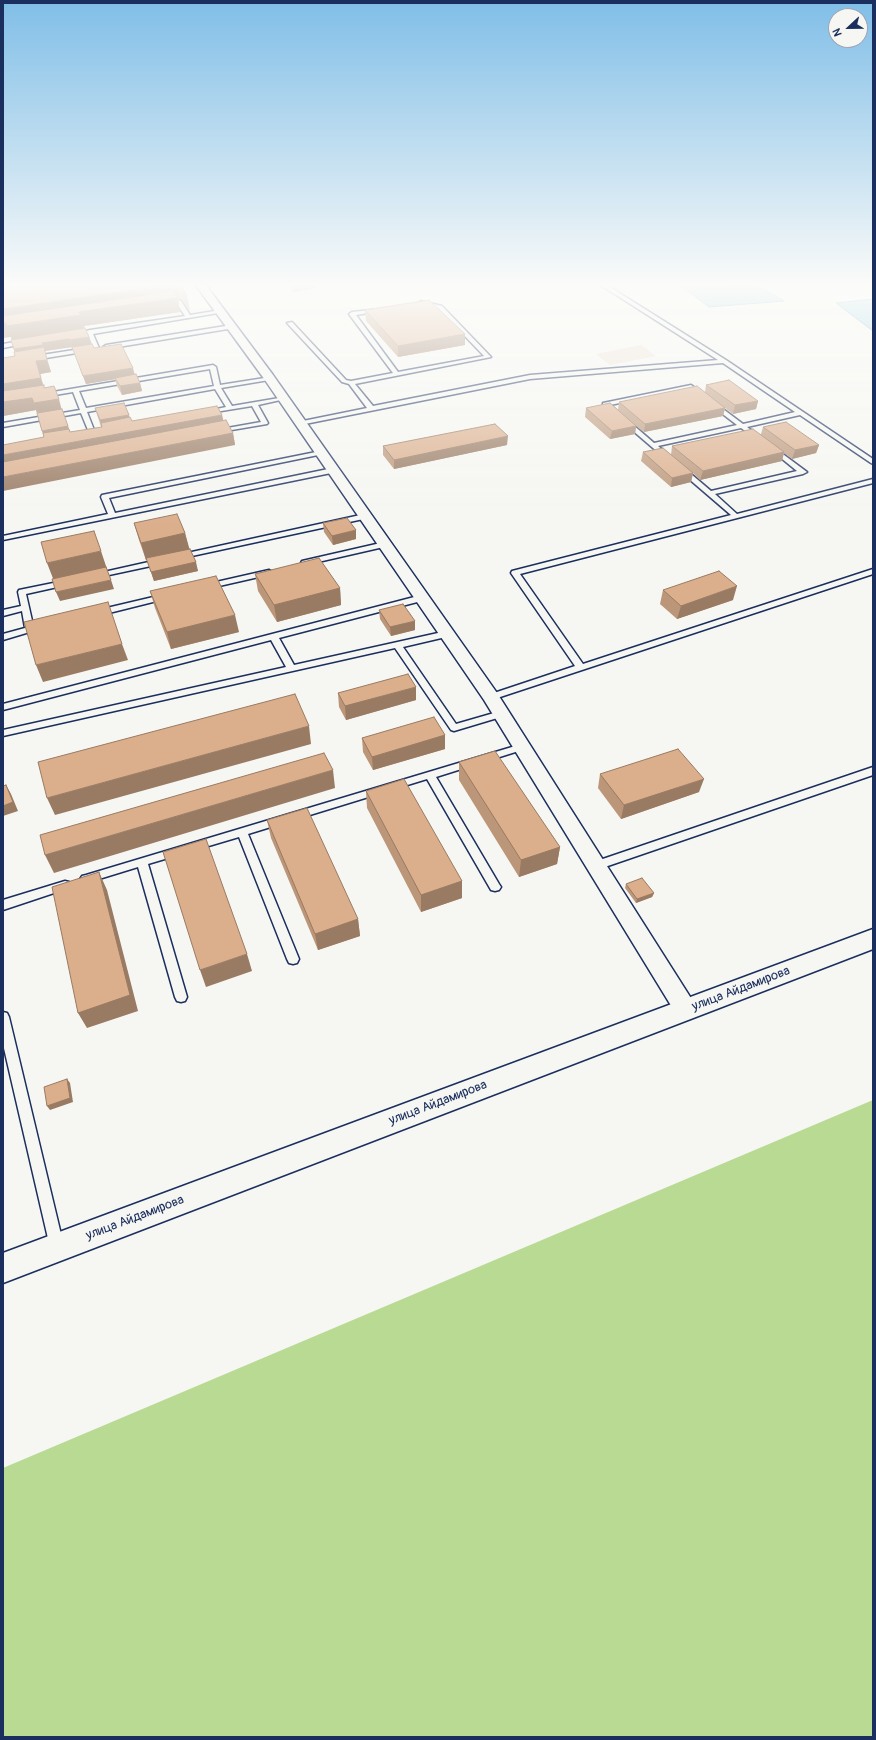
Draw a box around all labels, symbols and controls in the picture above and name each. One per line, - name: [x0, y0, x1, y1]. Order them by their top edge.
- north arrow: [828, 8, 868, 48]
- text: N: [830, 26, 845, 38]
- street label: улица Айдамирова: [690, 963, 792, 1015]
- street label: улица Айдамирова: [387, 1077, 489, 1129]
- street label: улица Айдамирова: [84, 1192, 186, 1244]

